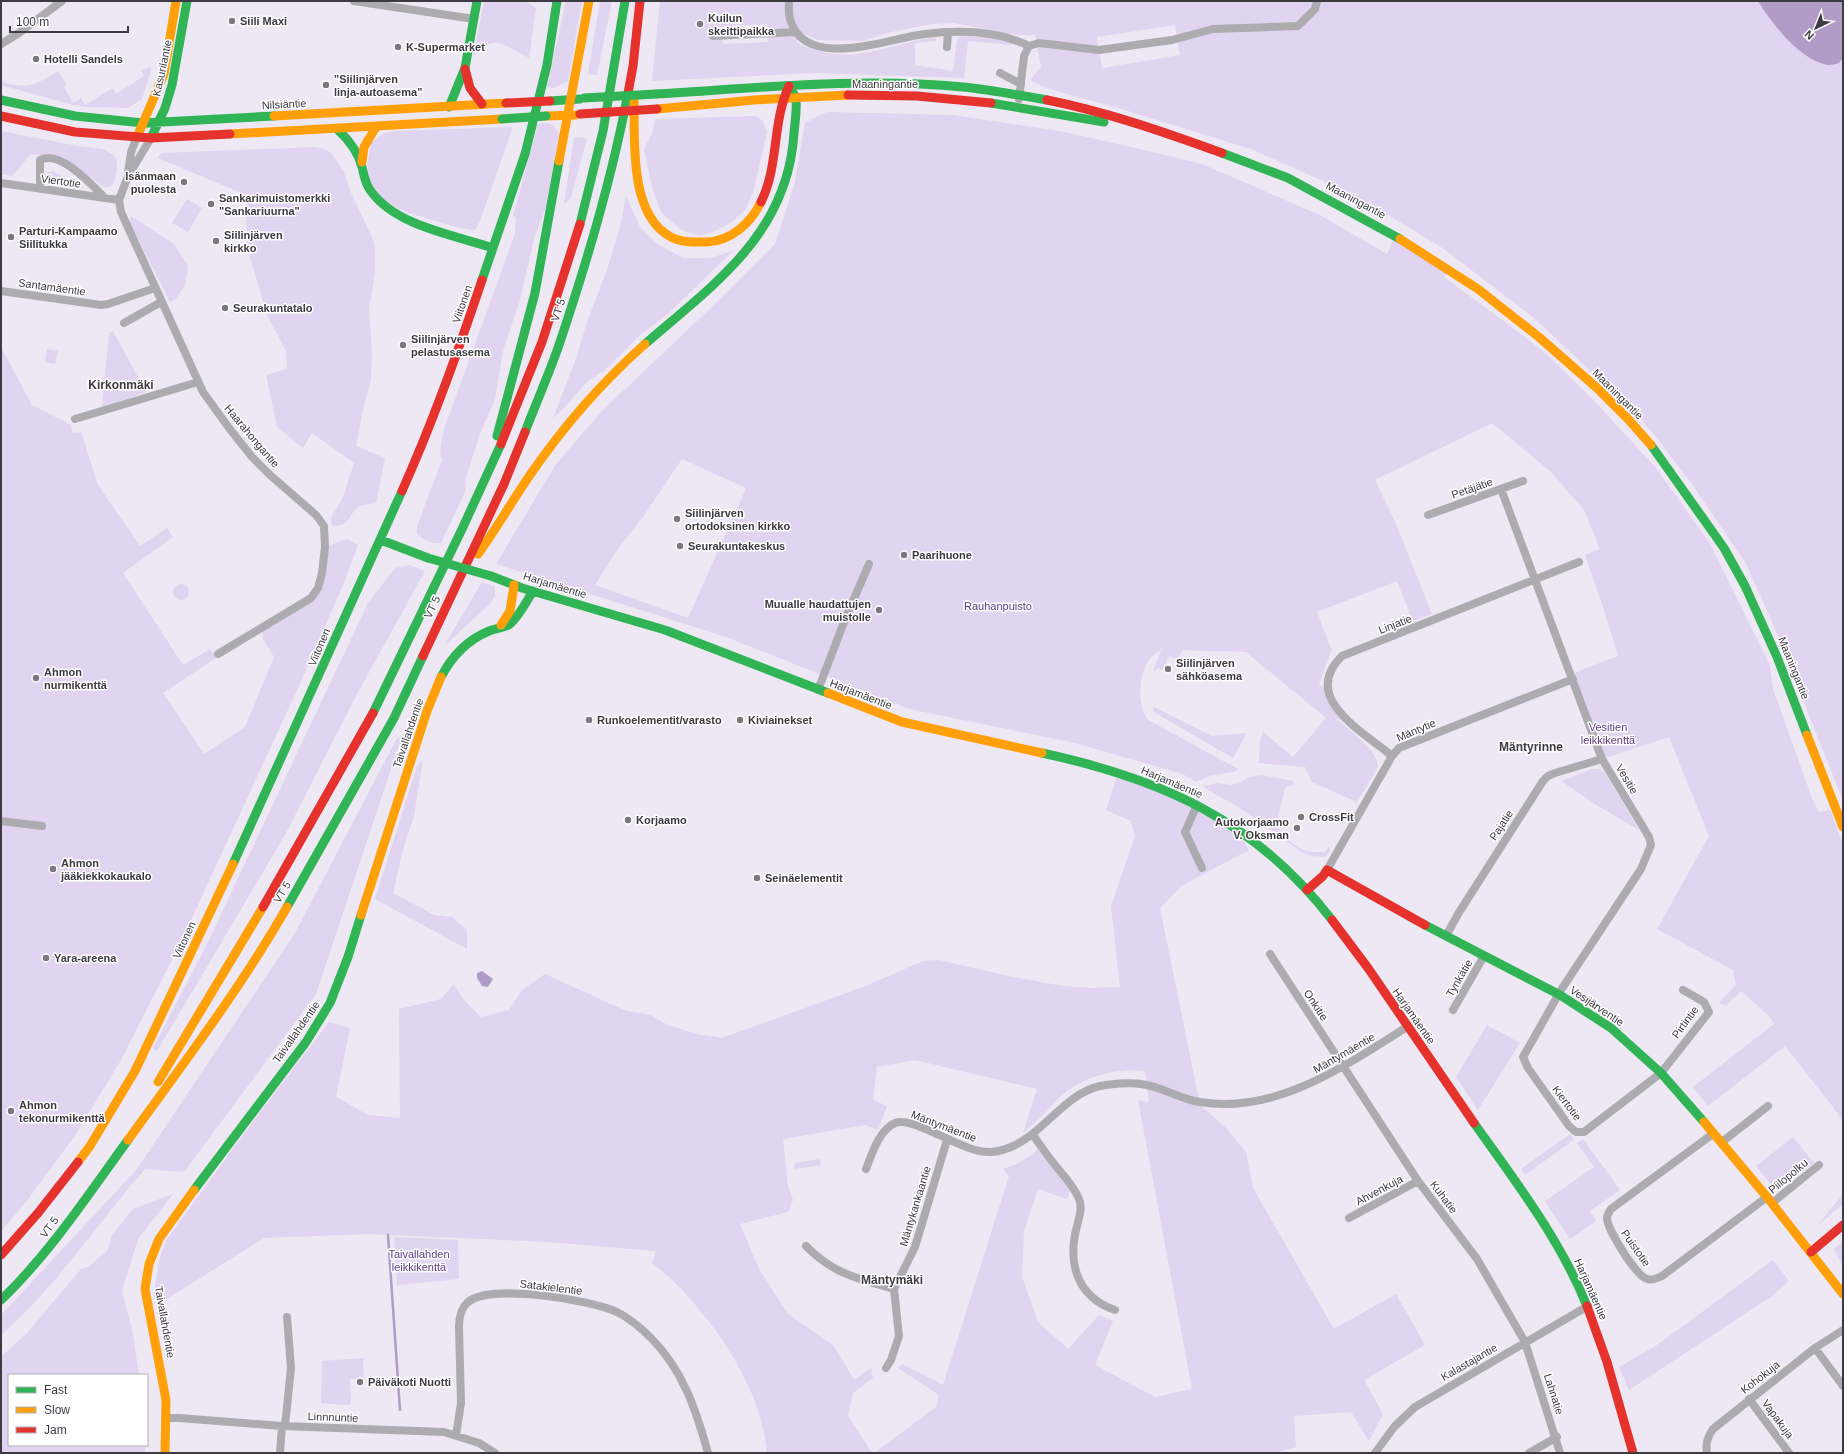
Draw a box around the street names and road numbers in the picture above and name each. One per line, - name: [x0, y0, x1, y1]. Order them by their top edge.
- street label: Kasurilantie: [150, 39, 174, 97]
- street label: Maaningantie: [852, 78, 918, 90]
- street label: Nilsiäntie: [261, 97, 307, 111]
- street label: Viertotie: [40, 172, 82, 190]
- street label: Maaningantie: [1324, 179, 1388, 221]
- street label: Santamäentie: [18, 276, 86, 298]
- street label: Viitonen: [450, 283, 474, 325]
- street label: VT 5: [549, 297, 567, 323]
- street label: Maaningantie: [1590, 366, 1646, 422]
- street label: Haarahongantie: [222, 402, 282, 470]
- street label: Petäjätie: [1450, 475, 1494, 501]
- street label: Harjamäentie: [522, 570, 588, 600]
- street label: VT 5: [422, 594, 442, 620]
- street label: Linjatie: [1377, 612, 1413, 636]
- street label: Viitonen: [306, 626, 332, 668]
- street label: Maaningantie: [1776, 635, 1812, 701]
- street label: Harjamäentie: [828, 677, 894, 711]
- street label: Taivallahdentie: [390, 697, 426, 769]
- street label: Mäntytie: [1395, 716, 1437, 744]
- street label: Vesitie: [1614, 762, 1640, 796]
- street label: Harjamäentie: [1140, 764, 1204, 800]
- street label: Pajatie: [1487, 808, 1515, 842]
- street label: VT 5: [271, 879, 293, 905]
- street label: Viitonen: [170, 920, 198, 960]
- street label: Tynkätie: [1444, 957, 1474, 999]
- street label: Vesijärventie: [1568, 984, 1626, 1028]
- street label: Harjamäentie: [1390, 986, 1438, 1046]
- street label: Onkitie: [1302, 987, 1330, 1023]
- street label: Taivallahdentie: [270, 999, 322, 1065]
- street label: Pirtintie: [1669, 1004, 1701, 1040]
- street label: Mäntymäentie: [1311, 1031, 1377, 1075]
- street label: Kiertotie: [1550, 1083, 1584, 1123]
- street label: Mäntymäentie: [910, 1108, 978, 1144]
- street label: Piilopolku: [1766, 1156, 1810, 1196]
- street label: Mäntykankaantie: [897, 1164, 933, 1248]
- street label: Ahvenkuja: [1354, 1172, 1405, 1207]
- street label: Kuhatie: [1428, 1178, 1460, 1216]
- street label: VT 5: [37, 1214, 61, 1240]
- street label: Puistotie: [1619, 1227, 1653, 1269]
- street label: Harjamäentie: [1572, 1257, 1610, 1321]
- street label: Satakielentie: [519, 1277, 583, 1297]
- street label: Taivallahdentie: [153, 1285, 177, 1359]
- street label: Kalastajantie: [1439, 1341, 1499, 1383]
- street label: Kohokuja: [1738, 1358, 1782, 1396]
- street label: Lahnatie: [1542, 1372, 1566, 1416]
- street label: Vapakuja: [1760, 1397, 1797, 1441]
- street label: Linnnuntie: [307, 1410, 359, 1424]

